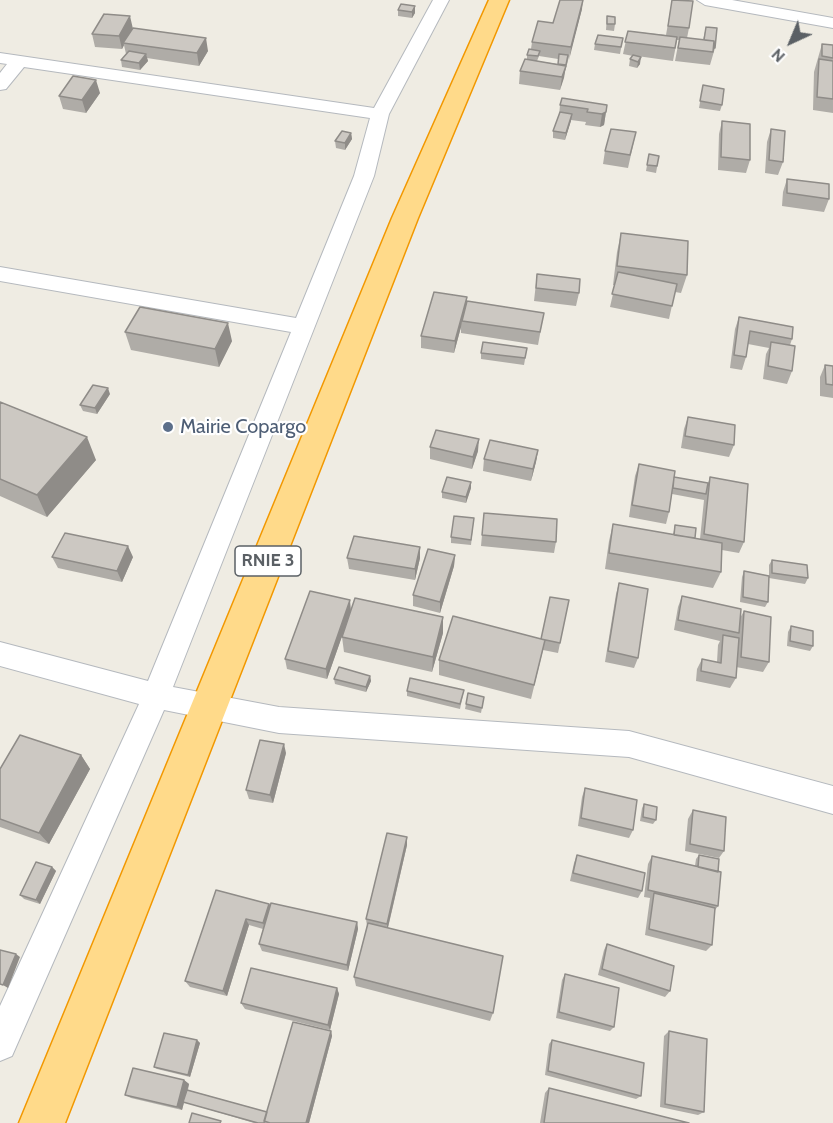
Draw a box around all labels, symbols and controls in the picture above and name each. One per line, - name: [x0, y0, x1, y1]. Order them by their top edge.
- north arrow: [761, 12, 821, 72]
- text: N: [767, 45, 789, 66]
- place label: Mairie Copargo: [180, 415, 306, 439]
- marker: Mairie Copargo: [161, 420, 175, 434]
- road number: RNIE 3: [235, 546, 301, 576]

